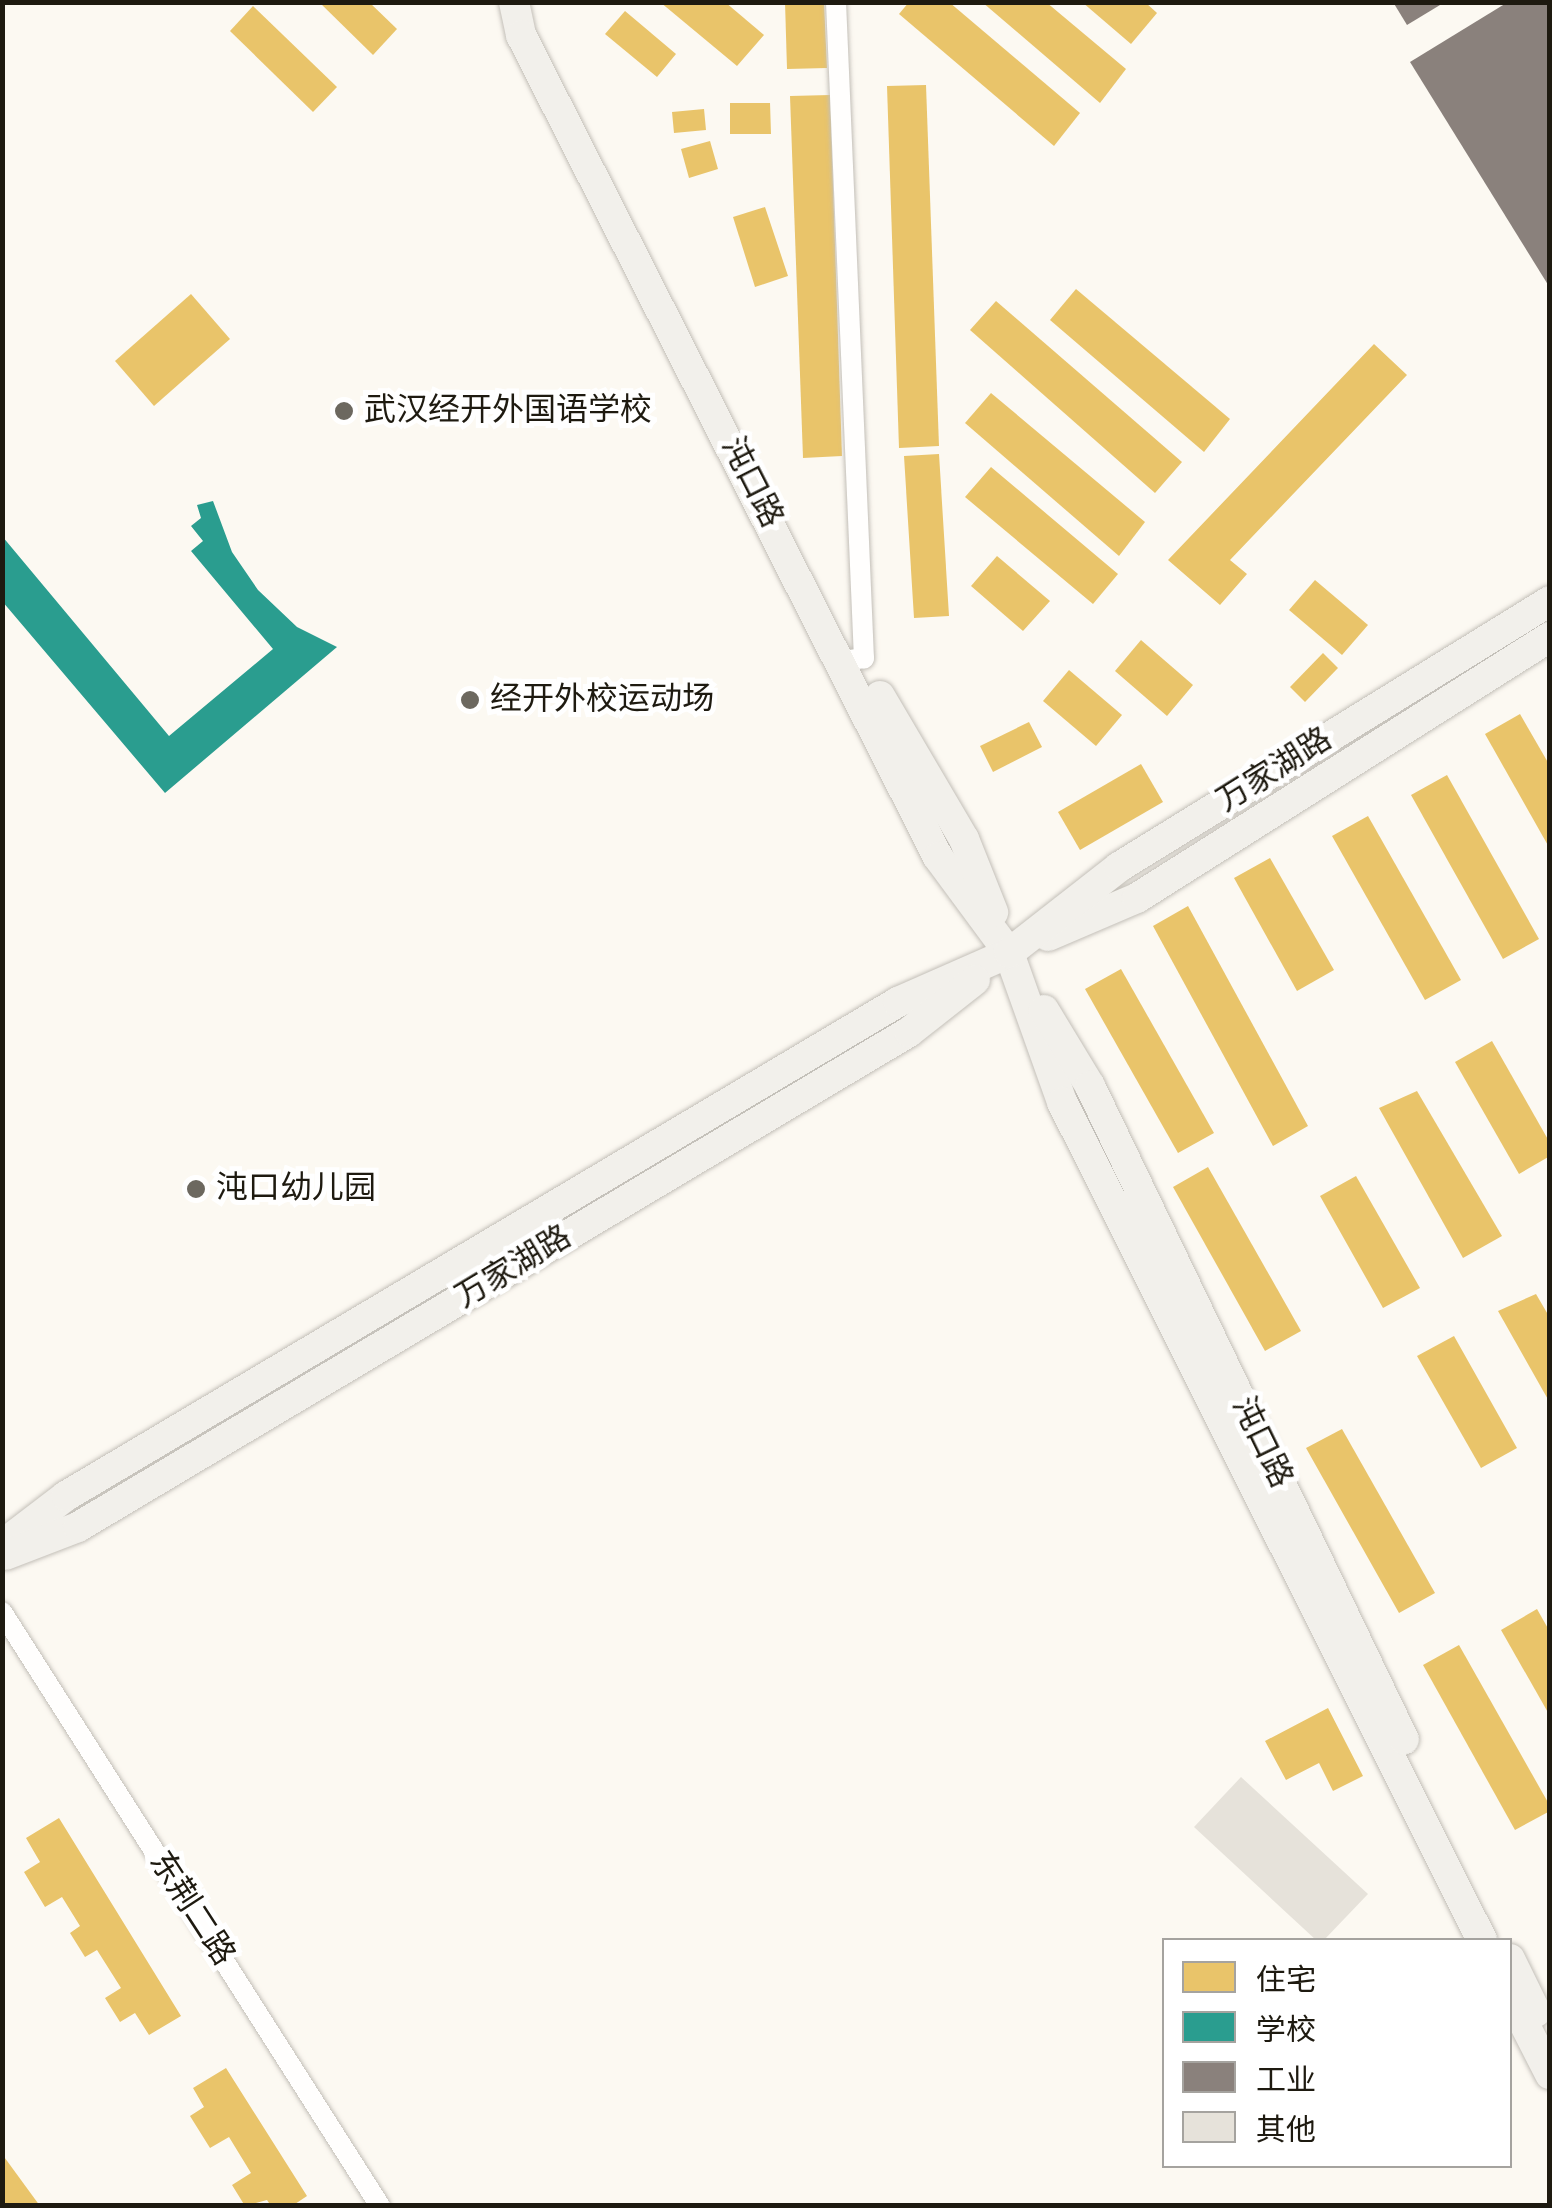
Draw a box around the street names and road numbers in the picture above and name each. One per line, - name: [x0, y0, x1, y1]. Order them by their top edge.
- street label: 沌口路: [712, 432, 790, 534]
- street label: 万家湖路: [1211, 721, 1339, 821]
- street label: 万家湖路: [449, 1219, 579, 1317]
- street label: 沌口路: [1223, 1391, 1299, 1495]
- street label: 东荆二路: [140, 1845, 242, 1973]

